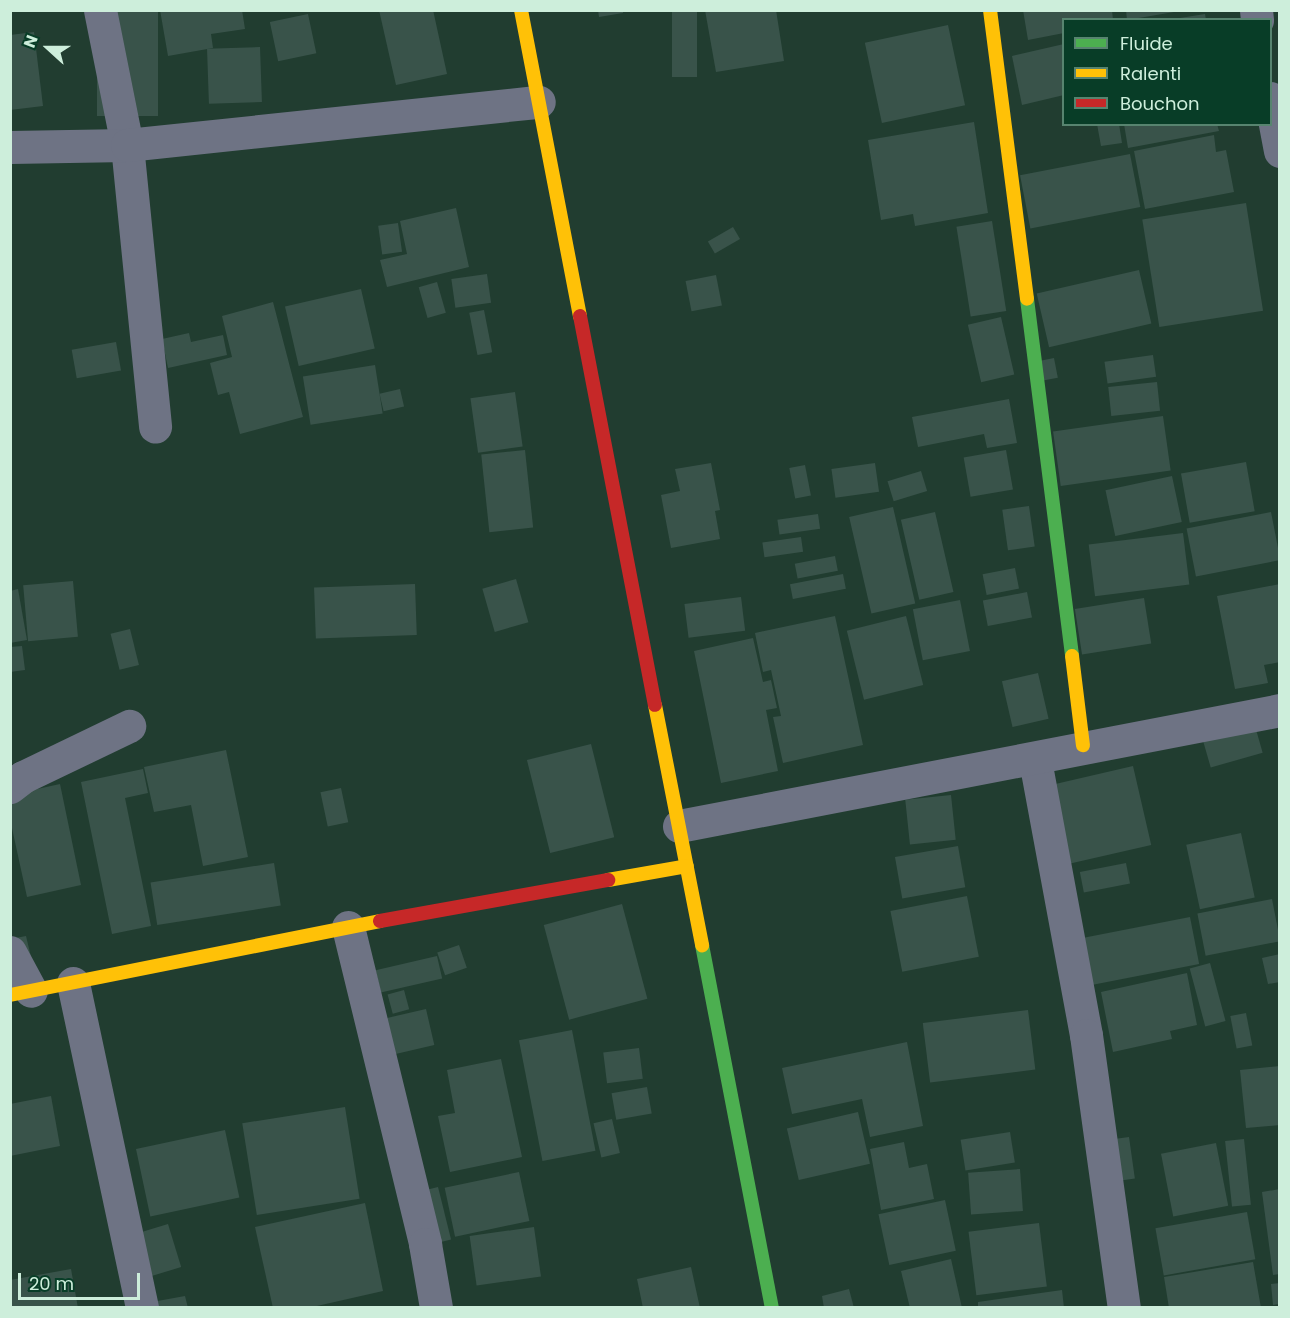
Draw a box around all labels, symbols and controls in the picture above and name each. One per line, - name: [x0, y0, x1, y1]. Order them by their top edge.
- north arrow: [18, 18, 78, 78]
- legend: [1062, 18, 1272, 126]
- text: Fluide: [1120, 31, 1173, 56]
- text: N: [18, 32, 44, 51]
- text: Ralenti: [1120, 61, 1181, 86]
- text: Bouchon: [1120, 91, 1200, 116]
- scale bar: [21, 1261, 142, 1299]
- text: 20 m: [29, 1271, 74, 1296]

